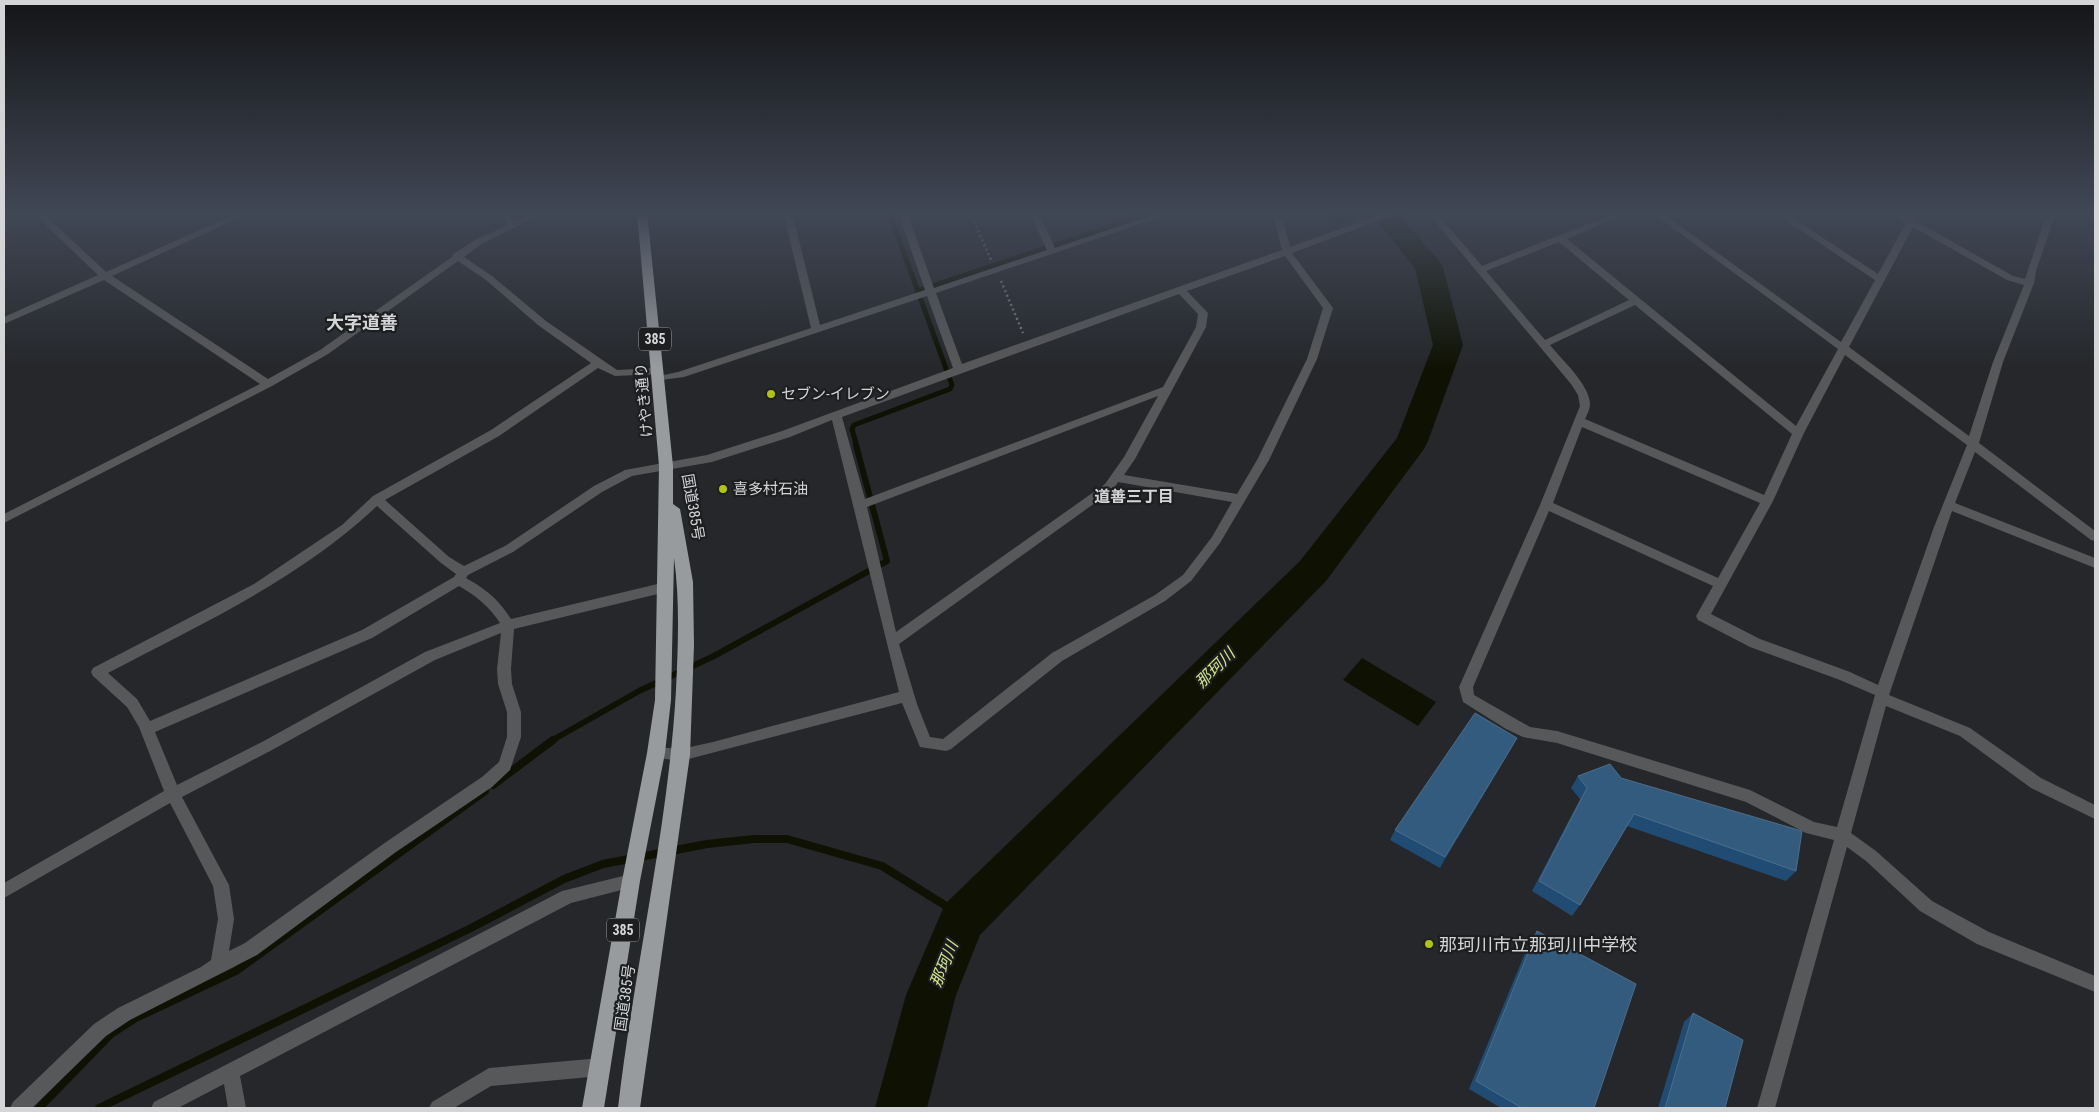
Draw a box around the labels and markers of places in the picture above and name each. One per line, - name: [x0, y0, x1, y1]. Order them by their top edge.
- place label: セブン-イレブン: [781, 385, 890, 403]
- marker: セブン-イレブン: [765, 388, 777, 400]
- place label: 喜多村石油: [733, 480, 808, 498]
- marker: 喜多村石油: [717, 483, 729, 495]
- place label: 那珂川市立那珂川中学校: [1439, 934, 1637, 955]
- marker: 那珂川市立那珂川中学校: [1423, 938, 1435, 950]

